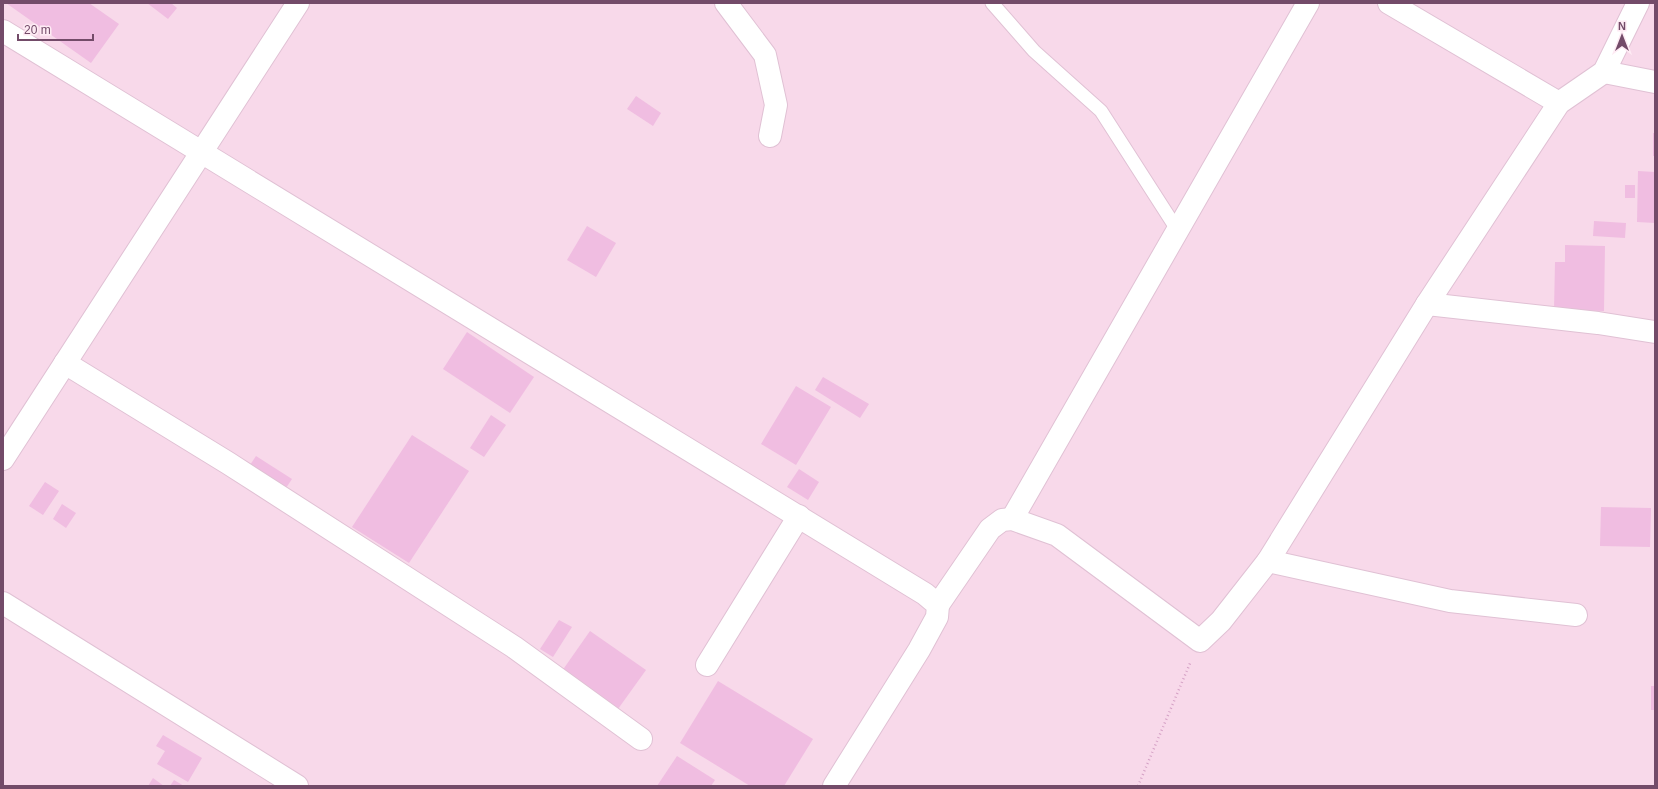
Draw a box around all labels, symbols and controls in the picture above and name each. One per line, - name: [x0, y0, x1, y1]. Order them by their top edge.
- scale bar: [18, 16, 93, 42]
- north arrow: [1602, 16, 1642, 56]
- text: N: [1618, 20, 1626, 32]
- text: 20 m: [24, 23, 51, 37]

